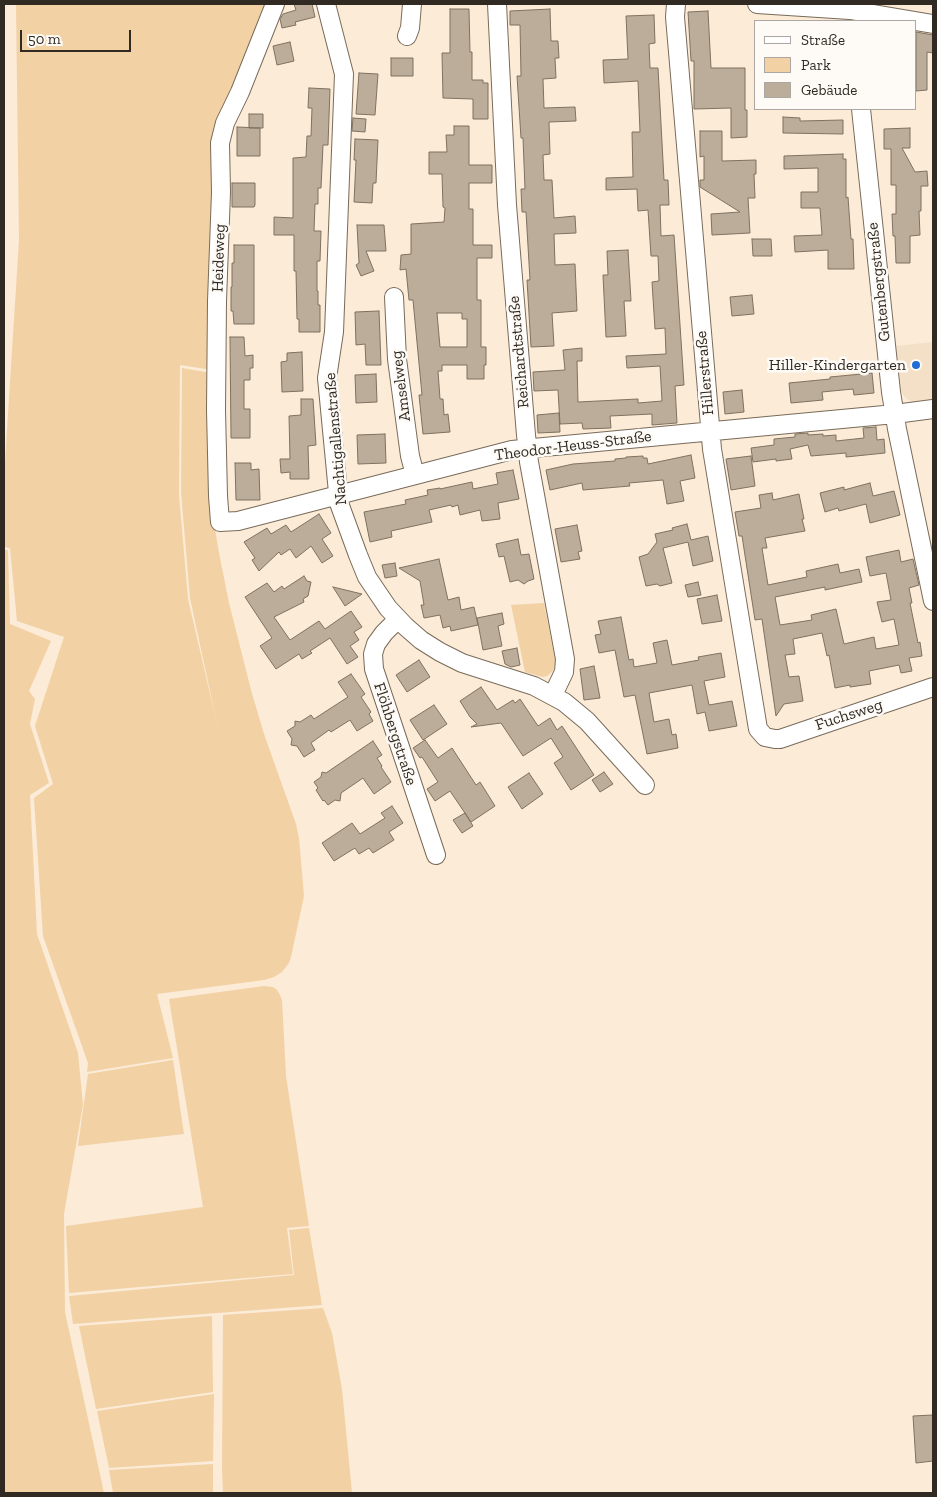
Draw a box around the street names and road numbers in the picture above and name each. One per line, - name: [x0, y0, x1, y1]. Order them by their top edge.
- street label: Gutenbergstraße: [863, 222, 895, 342]
- street label: Heideweg: [208, 224, 230, 292]
- street label: Reichardtstraße: [505, 295, 533, 409]
- street label: Hillerstraße: [692, 330, 718, 416]
- street label: Amselweg: [387, 350, 415, 422]
- street label: Nachtigallenstraße: [321, 372, 351, 506]
- street label: Theodor-Heuss-Straße: [493, 427, 653, 465]
- street label: Flöhbergstraße: [369, 680, 421, 788]
- street label: Fuchsweg: [813, 695, 885, 735]

